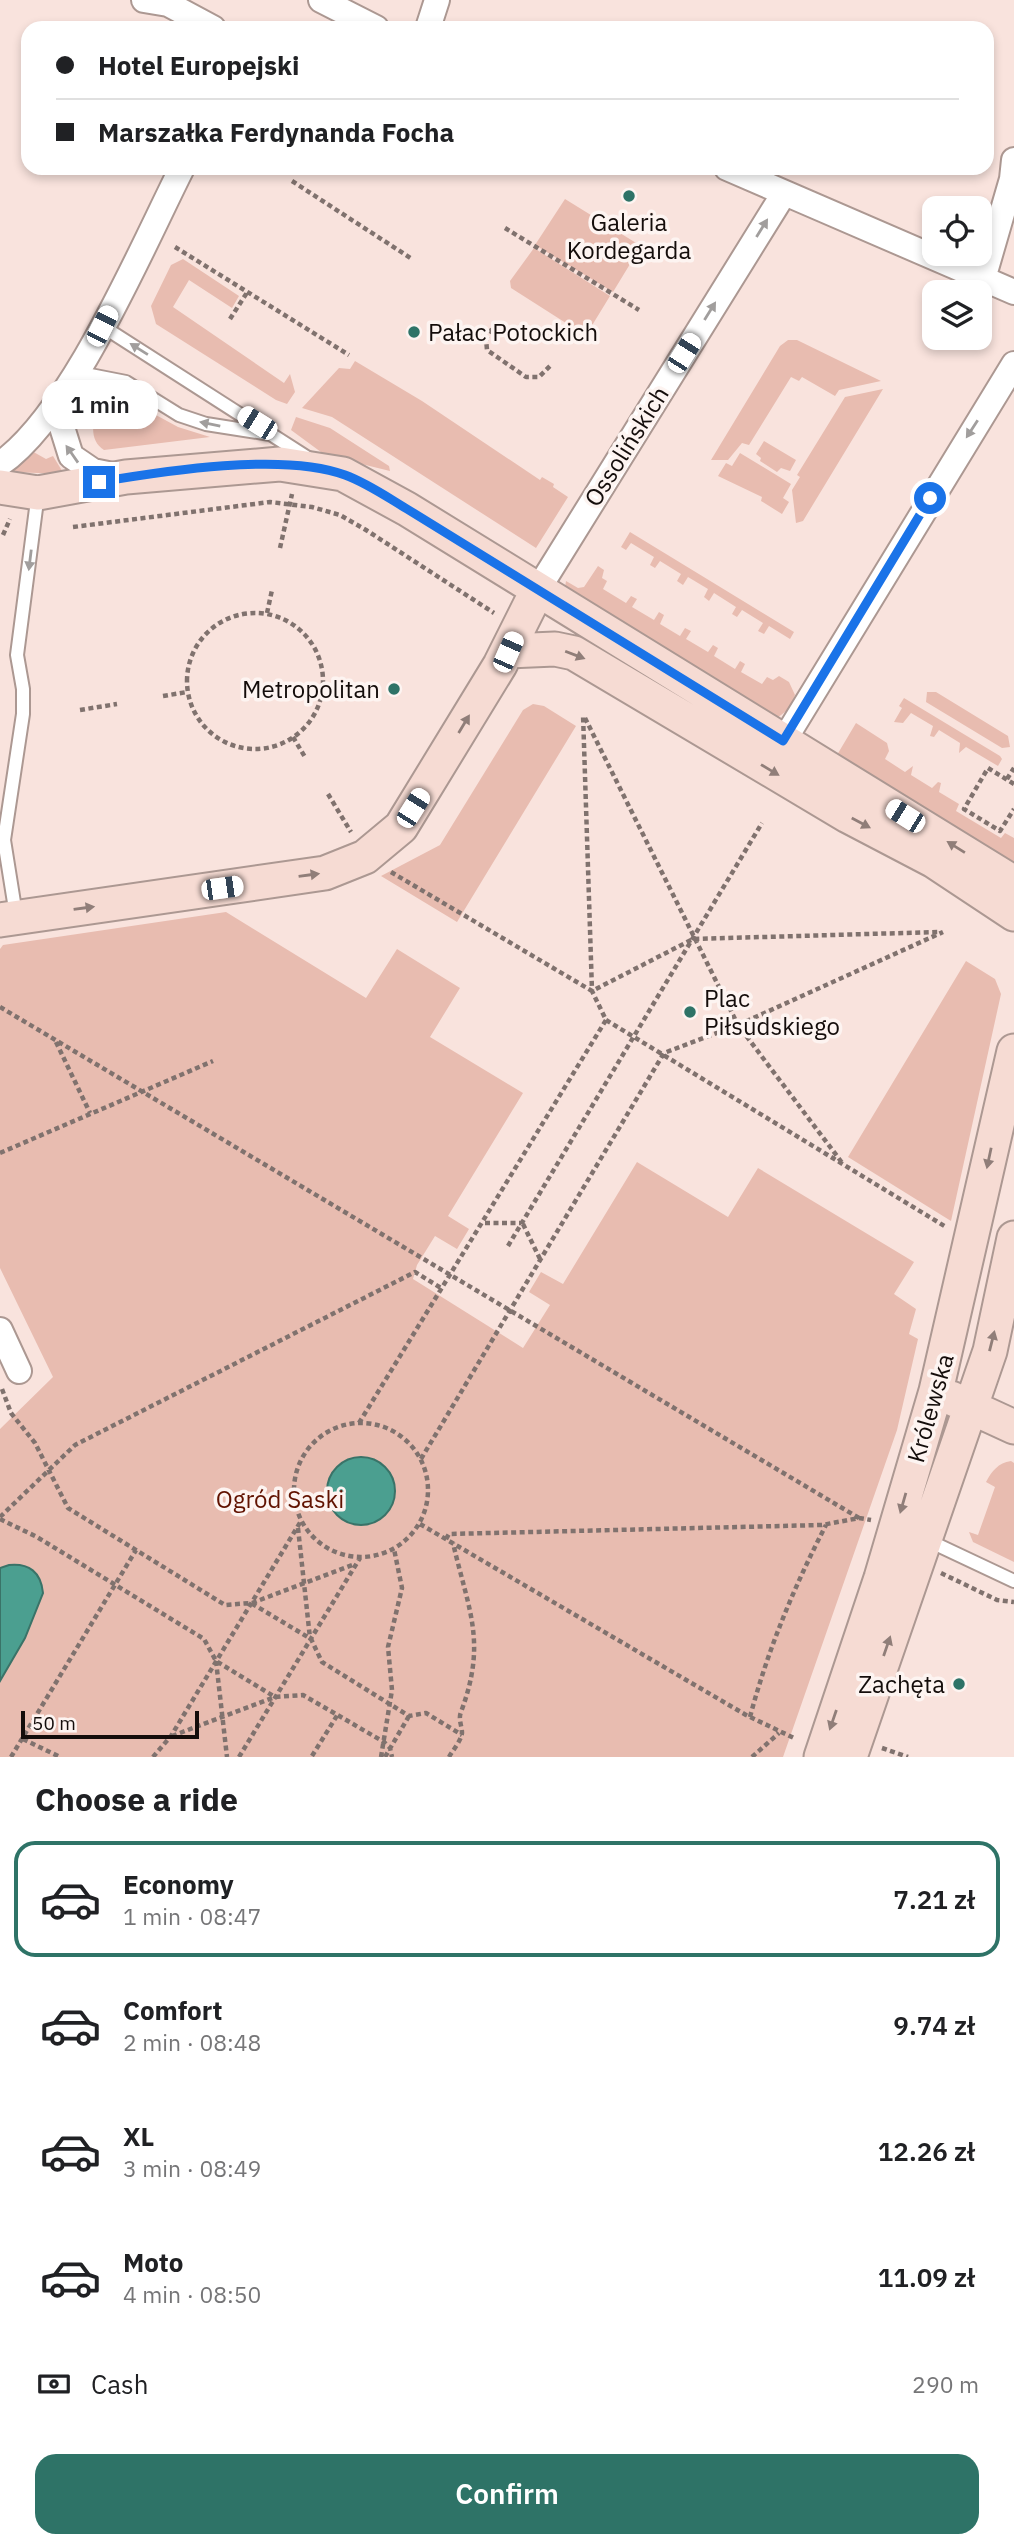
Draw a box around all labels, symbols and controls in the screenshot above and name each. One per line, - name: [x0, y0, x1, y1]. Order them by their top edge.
- text: Hotel Europejski: [98, 48, 300, 82]
- text: Marszałka Ferdynanda Focha: [98, 115, 454, 149]
- marker: Galeria Kordegarda: [621, 188, 637, 204]
- map controls: [922, 196, 992, 350]
- button: locate: [922, 196, 992, 266]
- place label: Galeria Kordegarda: [567, 206, 691, 266]
- one-way arrow: [755, 219, 769, 237]
- button: layers: [922, 280, 992, 350]
- one-way arrow: [704, 302, 717, 321]
- car: [84, 303, 121, 349]
- place label: Pałac Potockich: [428, 316, 598, 348]
- marker: Pałac Potockich: [406, 324, 422, 340]
- car: [664, 330, 705, 376]
- one-way arrow: [130, 342, 149, 355]
- callout: 1 min: [41, 380, 157, 430]
- street label: Ossolińskich: [576, 380, 676, 512]
- text: 1 min: [70, 389, 130, 419]
- car: [234, 403, 281, 443]
- one-way arrow: [199, 418, 221, 429]
- one-way arrow: [966, 420, 979, 439]
- one-way arrow: [65, 445, 79, 463]
- route end: [83, 466, 115, 498]
- route start: [914, 482, 946, 514]
- one-way arrow: [25, 550, 36, 572]
- car: [490, 629, 527, 675]
- one-way arrow: [564, 650, 585, 661]
- place label: Metropolitan: [242, 673, 380, 705]
- marker: Metropolitan: [386, 681, 402, 697]
- one-way arrow: [458, 714, 471, 733]
- one-way arrow: [761, 764, 780, 777]
- car: [393, 785, 434, 831]
- car: [882, 796, 929, 836]
- one-way arrow: [851, 817, 871, 829]
- one-way arrow: [946, 841, 965, 854]
- one-way arrow: [298, 870, 320, 881]
- car: [200, 875, 245, 901]
- one-way arrow: [73, 902, 95, 913]
- place label: Plac Piłsudskiego: [704, 982, 840, 1042]
- marker: Plac Piłsudskiego: [682, 1004, 698, 1020]
- one-way arrow: [984, 1147, 995, 1169]
- one-way arrow: [987, 1330, 998, 1352]
- street label: Królewska: [899, 1350, 961, 1466]
- park label: Ogród Saski: [216, 1483, 344, 1515]
- one-way arrow: [897, 1493, 907, 1514]
- one-way arrow: [882, 1635, 893, 1656]
- place label: Zachęta: [858, 1668, 945, 1700]
- marker: Zachęta: [951, 1676, 967, 1692]
- scale bar: [21, 1708, 200, 1740]
- one-way arrow: [827, 1710, 838, 1731]
- text: 50 m: [32, 1711, 76, 1735]
- text: Choose a ride: [35, 1778, 238, 1820]
- text: Economy: [123, 1867, 234, 1901]
- icon: car: [39, 1868, 102, 1931]
- text: 7.21 zł: [893, 1882, 975, 1916]
- text: 1 min · 08:47: [123, 1901, 261, 1931]
- text: Comfort: [123, 1993, 222, 2027]
- icon: car: [39, 1994, 102, 2057]
- text: 9.74 zł: [893, 2008, 975, 2042]
- text: 2 min · 08:48: [123, 2027, 261, 2057]
- text: XL: [123, 2119, 154, 2153]
- icon: car: [39, 2120, 102, 2183]
- text: 12.26 zł: [878, 2134, 975, 2168]
- text: 3 min · 08:49: [123, 2153, 261, 2183]
- text: Moto: [123, 2245, 183, 2279]
- icon: car: [39, 2246, 102, 2309]
- text: 11.09 zł: [878, 2260, 975, 2294]
- text: 4 min · 08:50: [123, 2279, 261, 2309]
- icon: cash: [35, 2365, 73, 2403]
- text: Cash: [91, 2367, 148, 2401]
- text: 290 m: [912, 2369, 979, 2399]
- button: Confirm: [35, 2454, 979, 2534]

